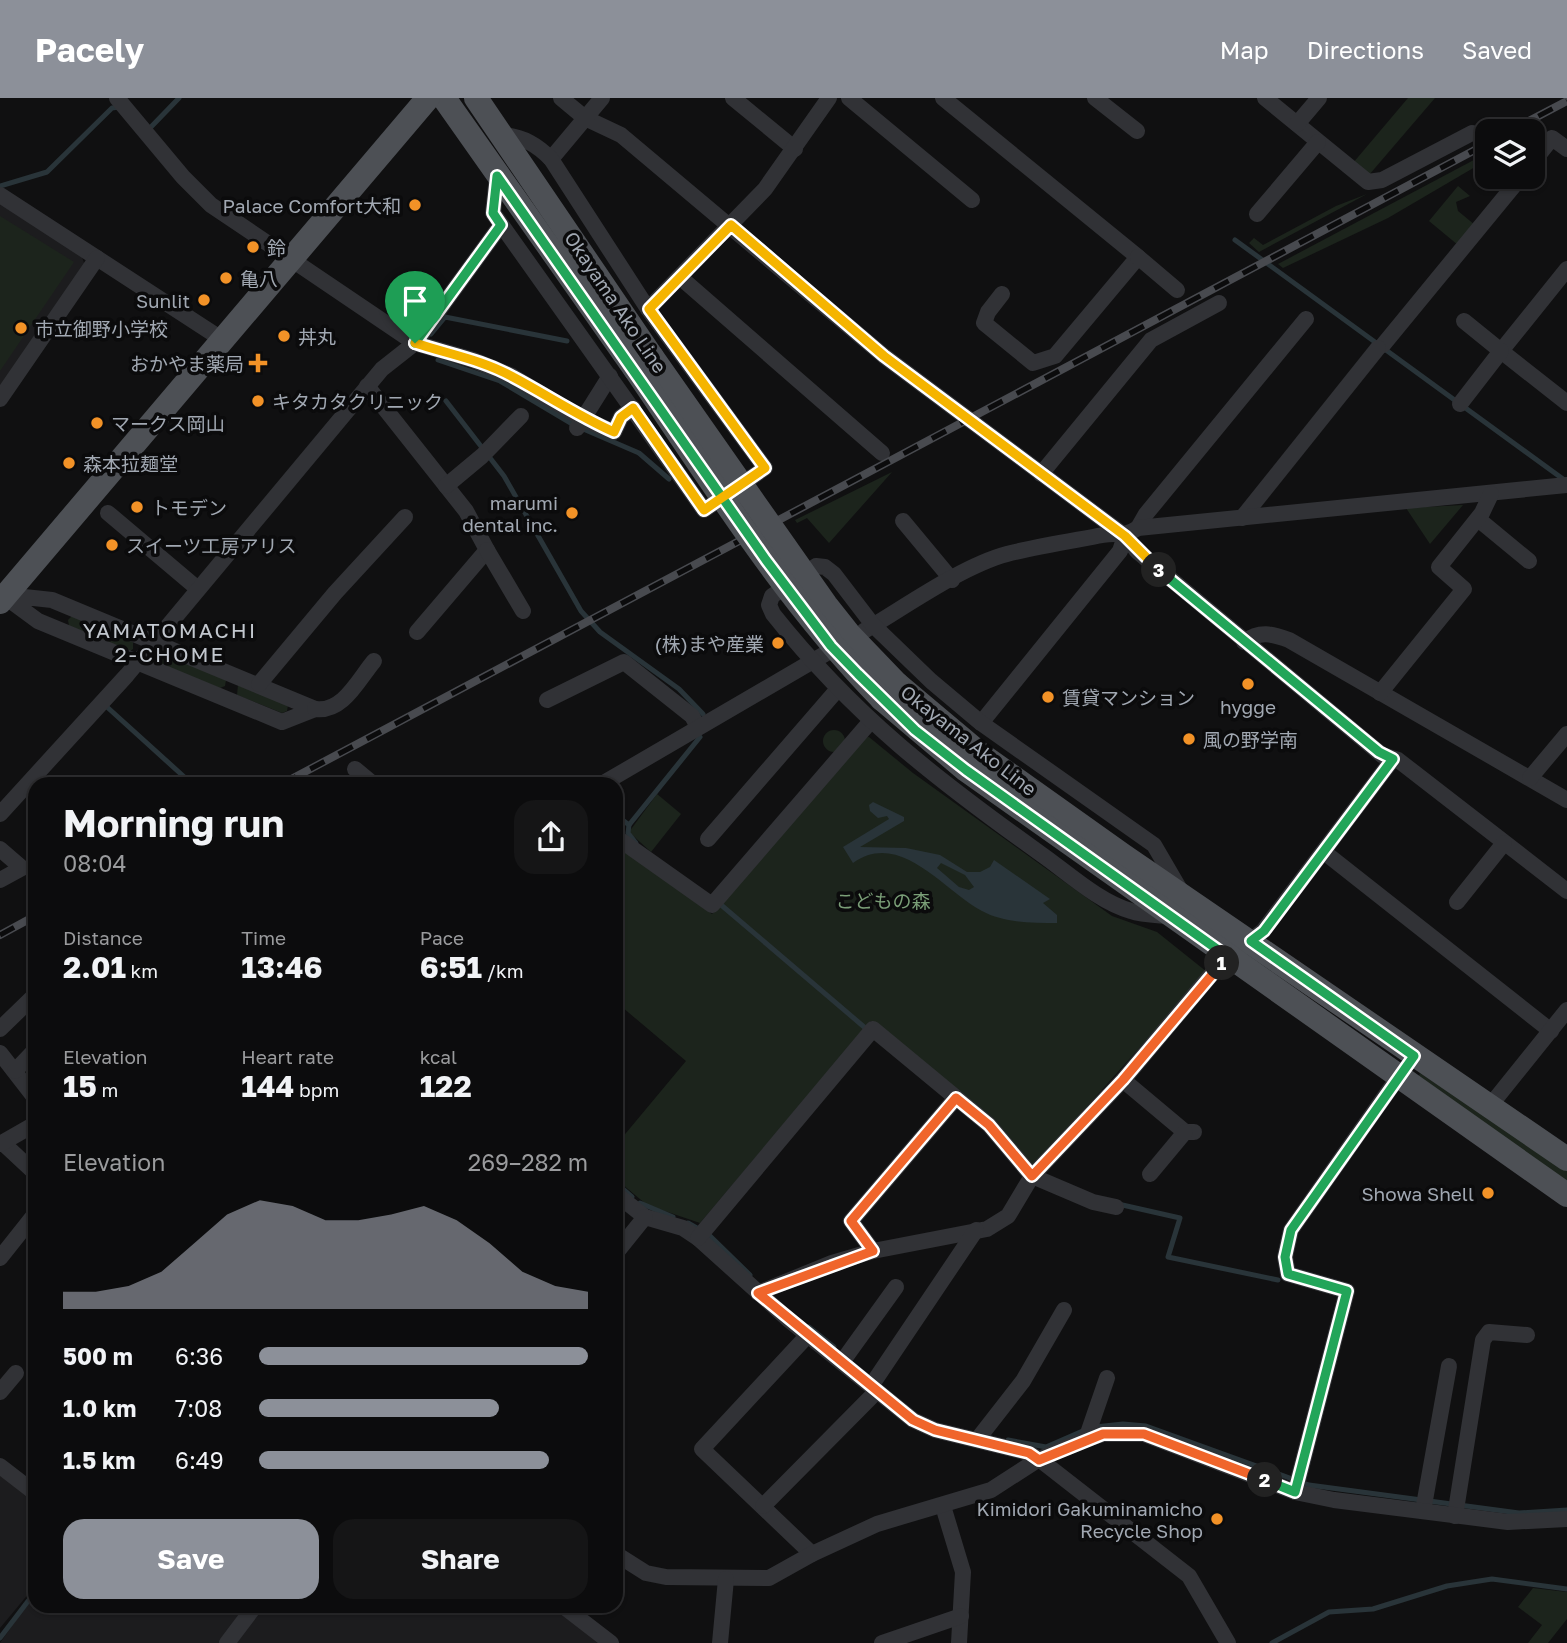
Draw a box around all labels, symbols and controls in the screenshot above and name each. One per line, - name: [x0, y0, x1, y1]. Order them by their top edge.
- text: Pacely: [35, 30, 144, 69]
- text: Map: [1220, 35, 1269, 64]
- text: Directions: [1307, 35, 1424, 64]
- text: Saved: [1462, 35, 1532, 64]
- map controls: [1475, 119, 1545, 189]
- button: layers: [1475, 119, 1545, 189]
- place label: Palace Comfort大和: [222, 194, 401, 217]
- marker: Palace Comfort大和: [407, 197, 423, 213]
- street label: Okayama Ako Line: [560, 227, 672, 377]
- place label: 鈴: [267, 236, 286, 259]
- marker: 鈴: [245, 239, 261, 255]
- place label: 亀八: [240, 267, 278, 290]
- marker: 亀八: [218, 270, 234, 286]
- pin: [385, 271, 445, 343]
- icon: arrive: [396, 282, 434, 320]
- place label: Sunlit: [136, 289, 190, 312]
- marker: Sunlit: [196, 292, 212, 308]
- place label: 市立御野小学校: [35, 317, 168, 340]
- marker: 市立御野小学校: [13, 320, 29, 336]
- place label: 丼丸: [298, 325, 336, 348]
- marker: 丼丸: [276, 328, 292, 344]
- place label: おかやま薬局: [130, 352, 244, 375]
- marker: おかやま薬局: [250, 355, 266, 371]
- place label: キタカタクリニック: [272, 390, 443, 413]
- marker: キタカタクリニック: [250, 393, 266, 409]
- place label: マークス岡山: [111, 412, 224, 435]
- marker: マークス岡山: [89, 415, 105, 431]
- place label: 森本拉麺堂: [83, 452, 178, 475]
- marker: 森本拉麺堂: [61, 455, 77, 471]
- place label: marumi dental inc.: [462, 491, 558, 536]
- place label: トモデン: [151, 496, 227, 519]
- marker: トモデン: [129, 499, 145, 515]
- marker: marumi dental inc.: [564, 505, 580, 521]
- place label: スイーツ工房アリス: [126, 534, 297, 557]
- marker: スイーツ工房アリス: [104, 537, 120, 553]
- pin: 3: [1142, 552, 1176, 588]
- text: 3: [1153, 558, 1164, 581]
- district label: YAMATOMACHI 2-CHOME: [83, 617, 257, 667]
- place label: (株)まや産業: [655, 632, 764, 655]
- marker: (株)まや産業: [770, 635, 786, 651]
- marker: hygge: [1240, 676, 1256, 692]
- street label: Okayama Ako Line: [897, 680, 1041, 800]
- place label: 賃貸マンション: [1062, 686, 1195, 709]
- marker: 賃貸マンション: [1040, 689, 1056, 705]
- place label: hygge: [1220, 695, 1276, 718]
- place label: 風の野学南: [1203, 728, 1298, 751]
- marker: 風の野学南: [1181, 731, 1197, 747]
- text: Morning run: [63, 800, 284, 845]
- button: share: [514, 800, 588, 874]
- text: 08:04: [63, 849, 126, 877]
- park label: こどもの森: [835, 889, 931, 912]
- text: Distance: [63, 926, 143, 949]
- text: Time: [241, 926, 286, 949]
- text: Pace: [420, 926, 464, 949]
- pin: 1: [1204, 946, 1240, 980]
- text: 2.01: [63, 949, 126, 985]
- text: 13:46: [241, 949, 322, 985]
- text: 6:51: [420, 949, 482, 985]
- text: 1: [1217, 951, 1226, 974]
- text: km: [126, 959, 158, 982]
- text: /km: [482, 959, 523, 982]
- text: Elevation: [63, 1045, 148, 1068]
- text: Heart rate: [241, 1045, 334, 1068]
- text: kcal: [420, 1045, 457, 1068]
- text: 15: [63, 1068, 97, 1104]
- text: 144: [241, 1068, 294, 1104]
- text: 122: [420, 1068, 472, 1104]
- text: m: [97, 1078, 118, 1101]
- text: bpm: [294, 1078, 339, 1101]
- text: Elevation: [63, 1148, 165, 1176]
- text: 269–282 m: [468, 1148, 588, 1176]
- place label: Showa Shell: [1361, 1182, 1474, 1205]
- marker: Showa Shell: [1480, 1185, 1496, 1201]
- text: 500 m: [63, 1342, 133, 1370]
- text: 6:36: [175, 1342, 223, 1370]
- text: 1.0 km: [63, 1394, 136, 1422]
- text: 7:08: [175, 1394, 222, 1422]
- text: 1.5 km: [63, 1446, 135, 1474]
- text: 6:49: [175, 1446, 224, 1474]
- pin: 2: [1248, 1462, 1282, 1498]
- text: 2: [1259, 1468, 1270, 1491]
- place label: Kimidori Gakuminamicho Recycle Shop: [977, 1497, 1203, 1542]
- marker: Kimidori Gakuminamicho Recycle Shop: [1209, 1511, 1225, 1527]
- button: Save: [63, 1519, 319, 1599]
- button: Share: [333, 1519, 588, 1599]

